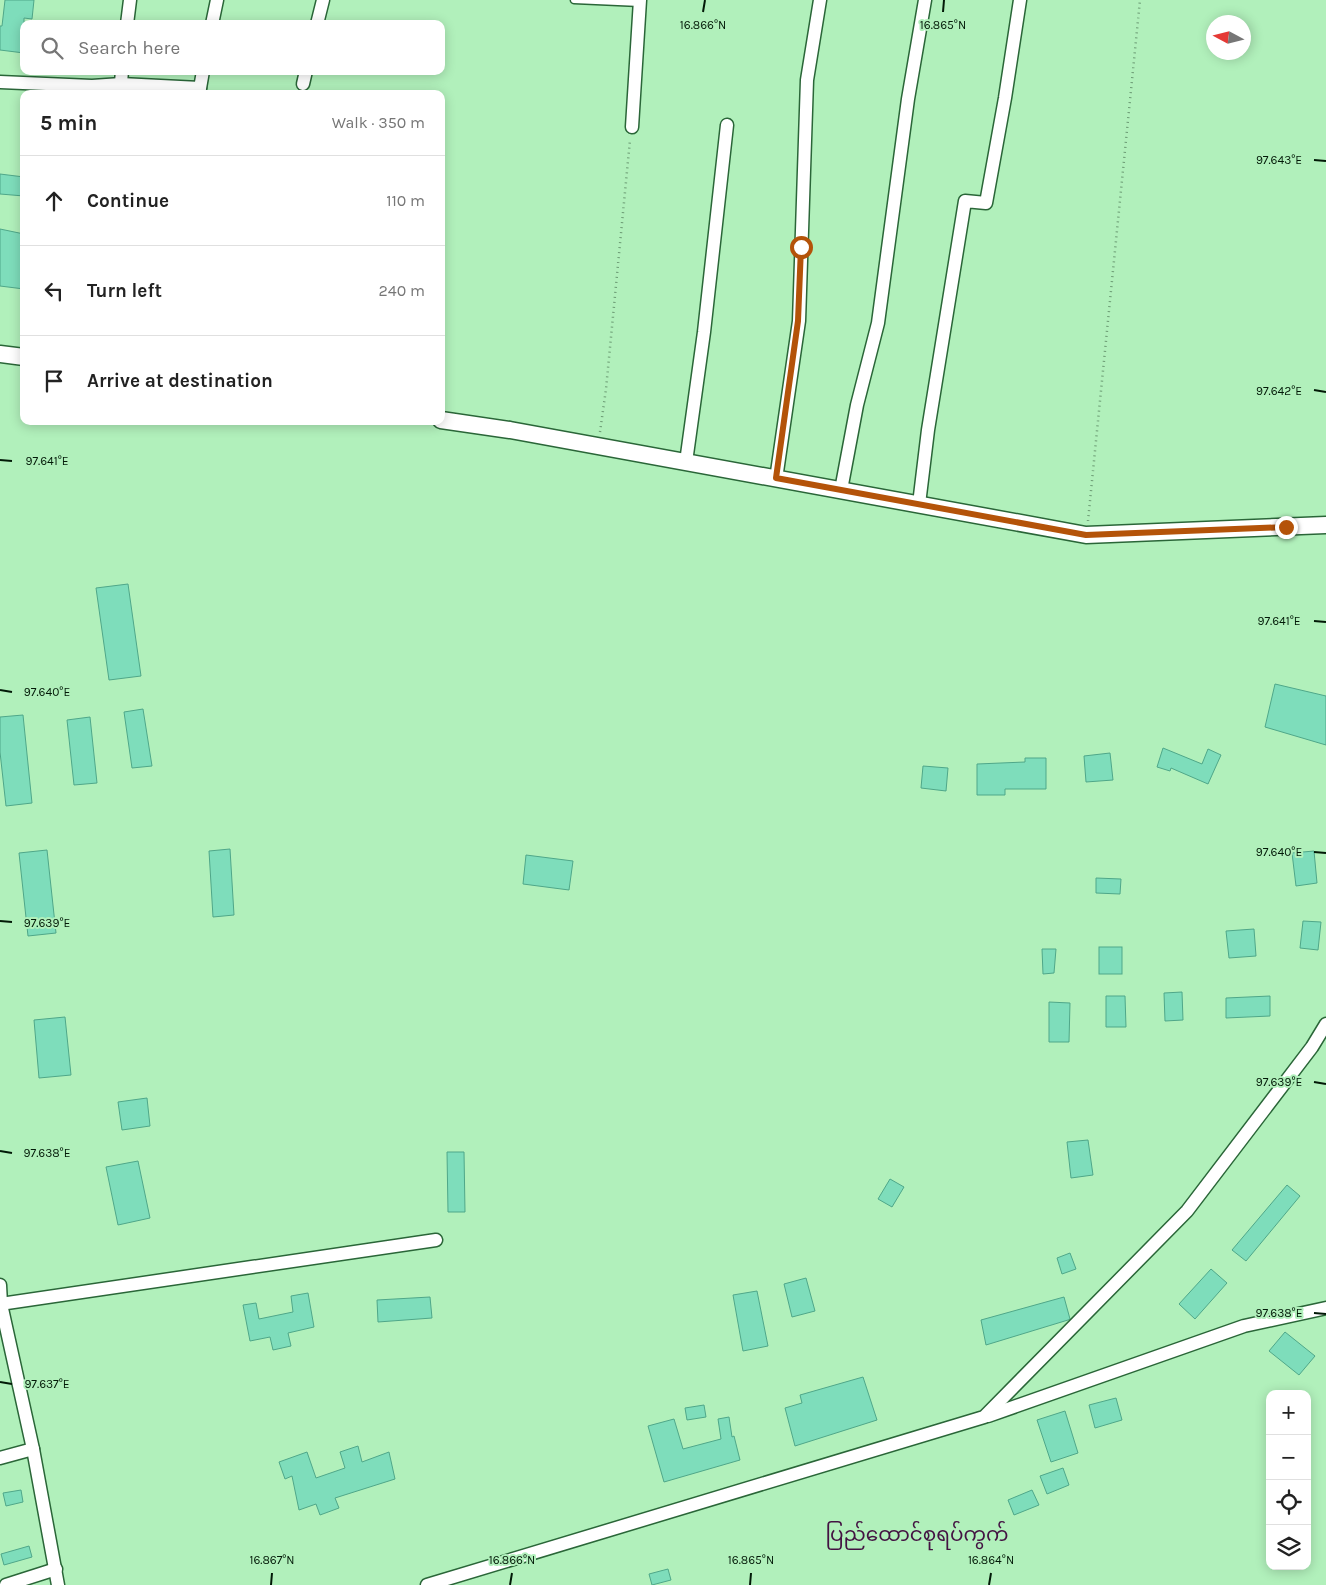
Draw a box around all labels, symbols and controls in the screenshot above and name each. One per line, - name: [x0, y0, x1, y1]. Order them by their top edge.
- north arrow: [1206, 15, 1251, 60]
- text: 16.866°N: [680, 18, 726, 32]
- text: 16.865°N: [920, 18, 966, 32]
- search box: [20, 20, 445, 75]
- icon: search: [38, 34, 66, 62]
- text: Search here: [78, 37, 180, 59]
- text: 5 min: [40, 111, 97, 135]
- text: Walk · 350 m: [332, 113, 425, 132]
- text: 97.643°E: [1256, 153, 1302, 167]
- icon: ahead: [40, 187, 68, 215]
- text: Continue: [87, 190, 169, 212]
- text: 110 m: [386, 191, 425, 210]
- route start: [790, 236, 813, 259]
- icon: left: [40, 277, 68, 305]
- text: Turn left: [87, 280, 162, 302]
- text: 240 m: [379, 281, 425, 300]
- icon: arrive: [40, 367, 68, 395]
- text: Arrive at destination: [87, 370, 273, 392]
- text: 97.642°E: [1256, 384, 1302, 398]
- text: 97.641°E: [25, 454, 69, 468]
- route end: [1275, 516, 1298, 539]
- text: 97.641°E: [1257, 614, 1301, 628]
- text: 97.640°E: [24, 685, 70, 699]
- text: 97.640°E: [1256, 845, 1302, 859]
- text: 97.639°E: [24, 916, 70, 930]
- text: 97.639°E: [1256, 1075, 1302, 1089]
- text: 97.638°E: [24, 1146, 70, 1160]
- text: 97.638°E: [1256, 1306, 1302, 1320]
- text: 97.637°E: [24, 1377, 70, 1391]
- map controls: [1266, 1390, 1311, 1570]
- button: +: [1266, 1390, 1311, 1435]
- button: −: [1266, 1435, 1311, 1480]
- button: locate: [1266, 1480, 1311, 1525]
- district label: ပြည်ထောင်စုရပ်ကွက်: [826, 1520, 1008, 1551]
- button: layers: [1266, 1525, 1311, 1570]
- text: 16.867°N: [249, 1553, 295, 1567]
- text: 16.866°N: [489, 1553, 535, 1567]
- text: 16.865°N: [728, 1553, 774, 1567]
- text: 16.864°N: [968, 1553, 1014, 1567]

